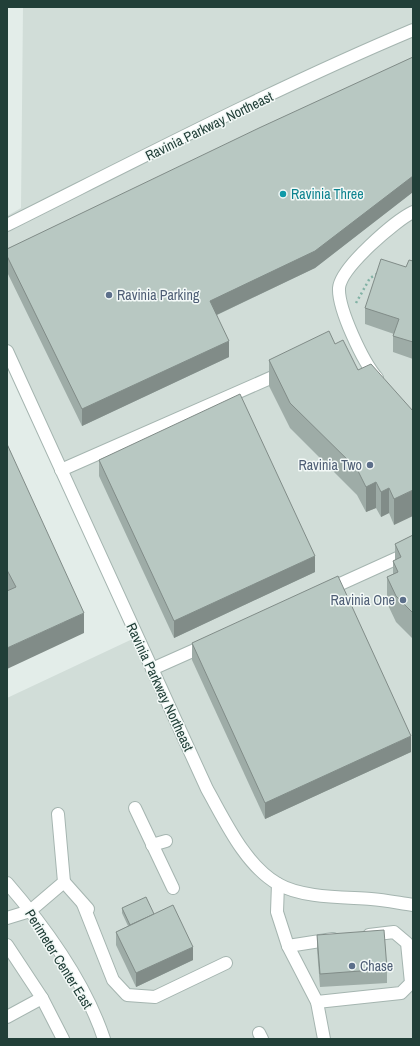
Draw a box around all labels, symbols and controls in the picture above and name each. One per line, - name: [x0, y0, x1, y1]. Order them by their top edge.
- street label: Ravinia Parkway Northeast: [142, 87, 276, 165]
- place label: Ravinia Three: [291, 185, 364, 203]
- marker: Ravinia Three: [278, 189, 288, 199]
- place label: Ravinia Parking: [117, 286, 200, 304]
- marker: Ravinia Parking: [104, 290, 114, 300]
- place label: Ravinia Two: [298, 456, 362, 474]
- marker: Ravinia Two: [365, 460, 375, 470]
- place label: Ravinia One: [331, 591, 395, 609]
- marker: Ravinia One: [398, 595, 408, 605]
- street label: Ravinia Parkway Northeast: [122, 620, 198, 754]
- street label: Perimeter Center East: [21, 906, 97, 1012]
- place label: Chase: [360, 957, 393, 975]
- marker: Chase: [347, 961, 357, 971]

